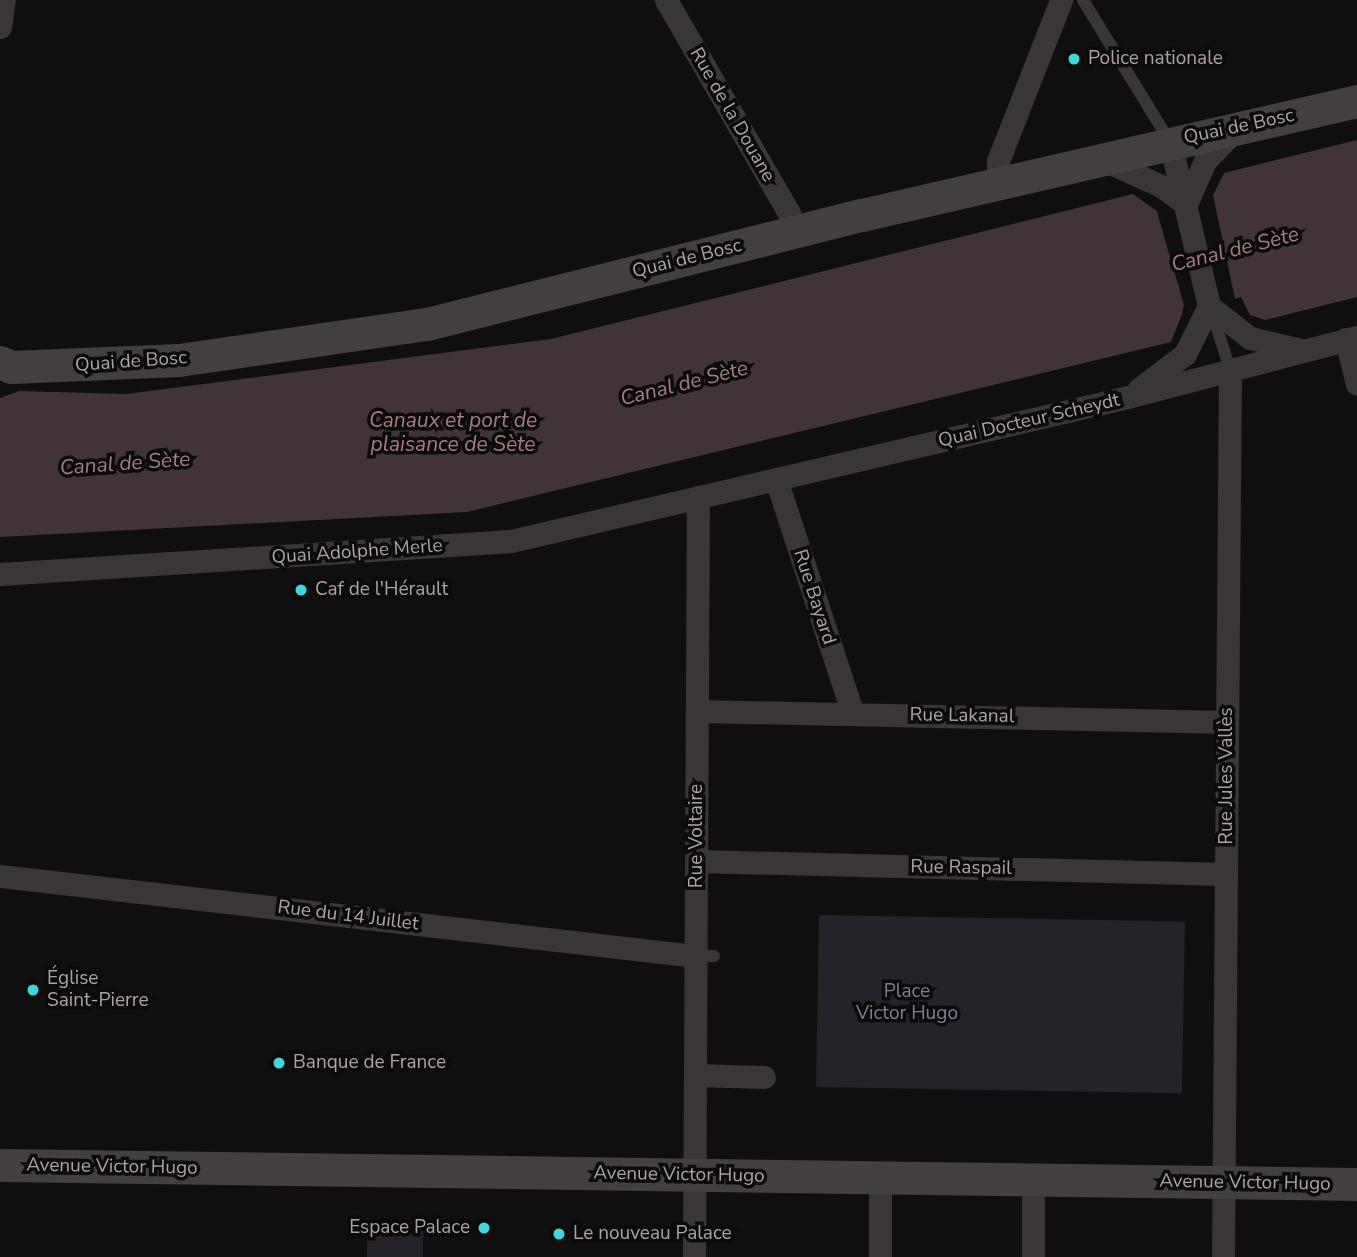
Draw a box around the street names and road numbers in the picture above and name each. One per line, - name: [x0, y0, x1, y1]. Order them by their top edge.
- street label: Rue de la Douane: [684, 44, 780, 186]
- street label: Quai de Bosc: [1182, 104, 1296, 150]
- street label: Quai de Bosc: [630, 234, 744, 284]
- street label: Quai de Bosc: [74, 347, 188, 377]
- street label: Quai Docteur Scheydt: [936, 389, 1122, 453]
- street label: Quai Adolphe Merle: [271, 535, 443, 569]
- street label: Rue Bayard: [788, 547, 840, 647]
- street label: Rue Lakanal: [909, 704, 1015, 728]
- street label: Rue Jules Vallès: [1216, 707, 1238, 845]
- street label: Rue Voltaire: [686, 784, 708, 888]
- street label: Rue Raspail: [910, 856, 1012, 880]
- street label: Rue du 14 Juillet: [276, 896, 420, 936]
- street label: Avenue Victor Hugo: [26, 1154, 198, 1180]
- street label: Avenue Victor Hugo: [593, 1162, 765, 1188]
- street label: Avenue Victor Hugo: [1159, 1170, 1331, 1196]

